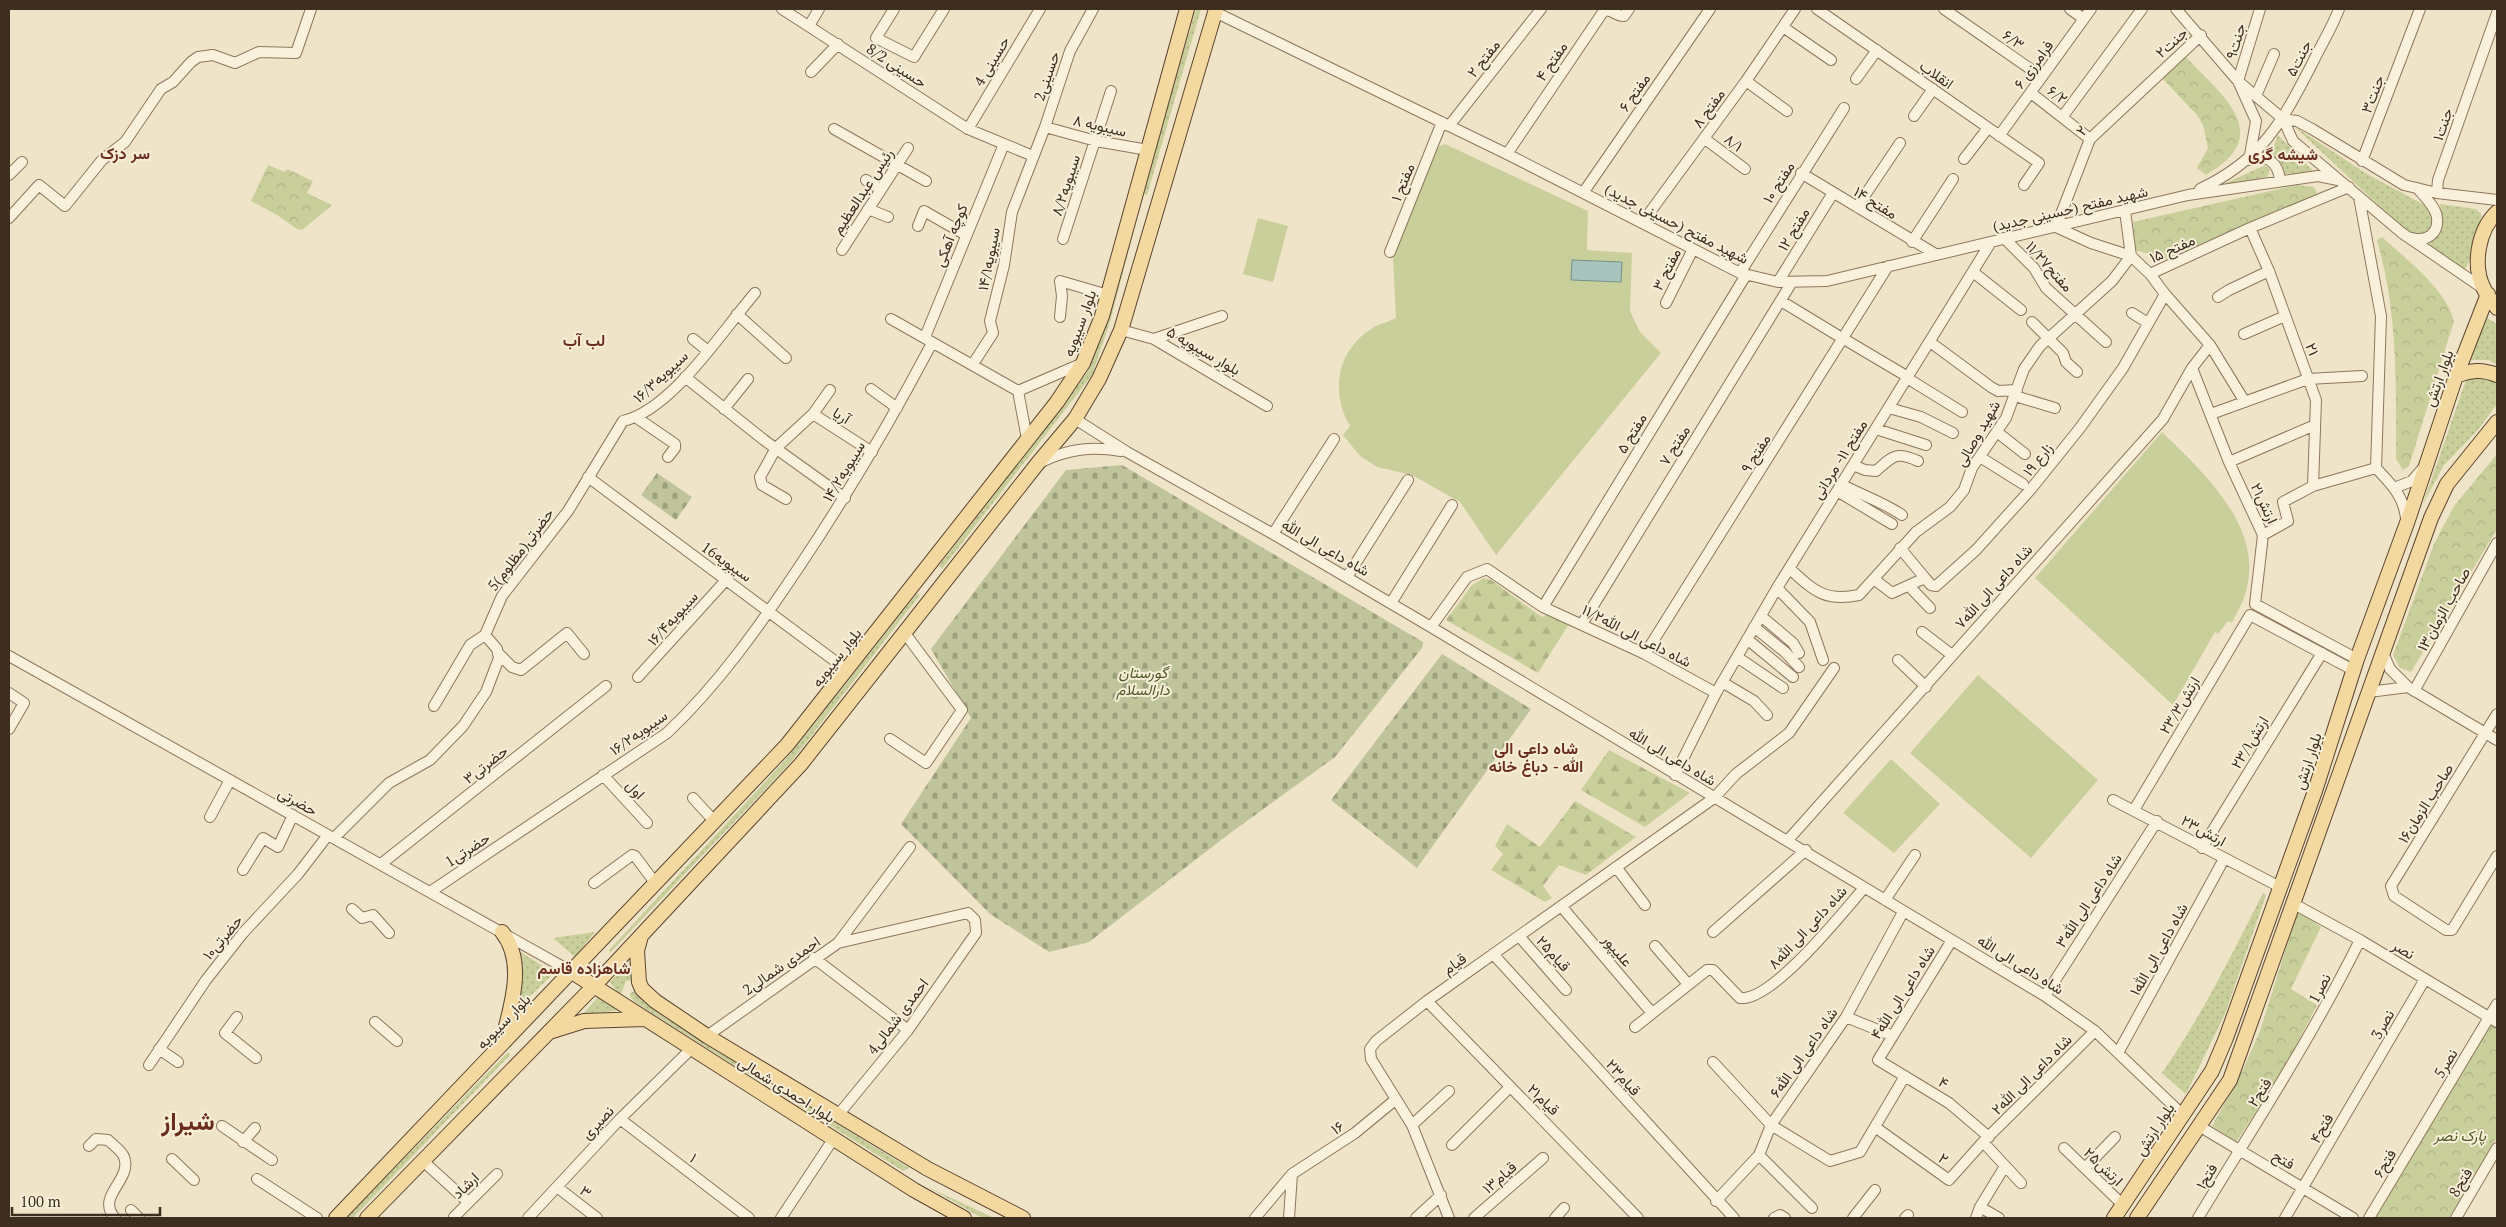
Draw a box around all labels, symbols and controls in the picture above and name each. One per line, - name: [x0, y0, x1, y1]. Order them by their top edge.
- street label: جنت۹: [2220, 21, 2250, 61]
- street label: جنت۲: [2151, 22, 2191, 62]
- street label: ۶/۳: [1999, 24, 2029, 54]
- street label: حسینی 4: [968, 32, 1014, 90]
- street label: مفتح ۲: [1462, 35, 1506, 82]
- street label: فرامرزی ۶: [2009, 36, 2058, 93]
- street label: مفتح ۴: [1531, 37, 1573, 86]
- street label: جنت۵: [2280, 37, 2316, 79]
- street label: 8/2 حسینی: [863, 38, 931, 93]
- street label: حسینی2: [1028, 49, 1065, 104]
- street label: انقلاب: [1916, 55, 1958, 93]
- street label: مفتح ۶: [1614, 69, 1656, 116]
- street label: جنت۳: [2356, 72, 2388, 116]
- street label: ۶/۲: [2044, 80, 2072, 108]
- street label: مفتح ۸: [1687, 84, 1731, 133]
- street label: جنت۱: [2427, 105, 2457, 143]
- street label: سیبویه ۸: [1071, 109, 1129, 141]
- street label: ۲: [2071, 121, 2091, 139]
- street label: ۸/۱: [1721, 128, 1747, 156]
- district label: سر دزک: [100, 142, 150, 164]
- district label: شیشه گری: [2248, 143, 2318, 165]
- street label: رئیس عبدالعظیم: [827, 144, 898, 238]
- street label: سیبویه۸/۲: [1046, 152, 1084, 218]
- street label: مفتح ۱۰: [1757, 157, 1800, 208]
- street label: مفتح ۱: [1385, 160, 1420, 205]
- street label: شهید مفتح (حسینی جدید): [1601, 178, 1752, 270]
- street label: شهید مفتح (حسینی جدید): [1990, 180, 2150, 238]
- street label: مفتح ۱۴: [1849, 181, 1902, 225]
- street label: کوچه آهکی: [928, 200, 973, 270]
- street label: مفتح ۱۲: [1772, 204, 1815, 255]
- street label: سیبویه۱۴/۱: [972, 226, 1004, 292]
- street label: مفتح ۱۵: [2146, 229, 2199, 269]
- street label: مفتح۱۱/۲۷: [2020, 236, 2078, 297]
- street label: مفتح ۳: [1647, 245, 1687, 294]
- street label: بلوار سیبویه: [1058, 287, 1100, 359]
- street label: بلوار سیبویه ۵: [1163, 321, 1245, 379]
- district label: لب آب: [563, 329, 605, 351]
- street label: ۲۱: [2302, 340, 2324, 358]
- street label: سیبویه۱۶/۳: [628, 345, 692, 407]
- street label: بلوار ارتش: [2419, 347, 2458, 409]
- street label: شهید وصالی: [1950, 396, 2005, 470]
- street label: آریا: [829, 402, 856, 429]
- street label: مفتح ۵: [1611, 409, 1653, 458]
- street label: مفتح ۱۱- مردانی: [1807, 415, 1873, 504]
- street label: مفتح ۷: [1654, 421, 1696, 470]
- street label: مفتح ۹: [1735, 430, 1776, 477]
- street label: سیبویه۱۴/۲: [817, 437, 869, 505]
- street label: ۱۹ زارع: [2018, 438, 2058, 481]
- street label: ارتش۲۱: [2246, 479, 2283, 527]
- street label: 5حضرتی(مظلوم): [482, 504, 559, 595]
- street label: شاه داعی الی الله: [1278, 514, 1374, 581]
- street label: سیبویه16: [698, 536, 756, 586]
- street label: شاه داعی الی الله۷: [1950, 539, 2037, 633]
- street label: صاحب الزمان۱۳: [2412, 564, 2474, 654]
- street label: سیبویه۱۶/۴: [642, 586, 702, 650]
- street label: ۱۱/۲شاه داعی الی الله: [1579, 599, 1695, 672]
- street label: بلوار سیبویه: [807, 623, 865, 691]
- park label: گورستان دارالسلام: [1115, 662, 1171, 700]
- street label: ۲۳/۳ارتش: [2154, 673, 2205, 738]
- street label: سیبویه۱۶/۲: [605, 705, 671, 759]
- street label: ۲۳/۱ارتش: [2225, 712, 2273, 773]
- street label: شاه داعی الی الله: [1625, 722, 1720, 791]
- street label: بلوار ارتش: [2288, 730, 2327, 792]
- district label: شاه داعی الی الله - دباغ خانه: [1489, 737, 1583, 777]
- street label: حضرتی۳: [458, 740, 512, 789]
- street label: صاحب الزمان۱۶: [2393, 759, 2457, 847]
- street label: اول: [622, 775, 650, 803]
- street label: حضرتی: [274, 782, 321, 821]
- street label: ارتش۲۳: [2177, 810, 2230, 851]
- street label: 1حضرتی: [441, 827, 494, 872]
- street label: شاه داعی الی الله۳: [2050, 849, 2127, 951]
- street label: شاه داعی الی الله۸: [1763, 881, 1852, 974]
- street label: شاه داعی الی الله۱: [2124, 899, 2193, 999]
- street label: حضرتی۱۰: [197, 910, 247, 964]
- street label: علیپور: [1597, 929, 1638, 971]
- street label: شاه داعی الی الله: [1973, 929, 2068, 999]
- street label: 2احمدی شمالی: [738, 931, 824, 1000]
- street label: قیام۲۵: [1532, 931, 1576, 976]
- street label: نصر: [2388, 934, 2419, 963]
- street label: شاه داعی الی الله۴: [1865, 941, 1940, 1043]
- street label: قیام: [1438, 948, 1471, 979]
- district label: شاهزاده قاسم: [538, 957, 631, 979]
- street label: 1نصر: [2303, 970, 2335, 1006]
- street label: 4احمدی شمالی: [862, 974, 933, 1059]
- street label: بلوار سیبویه: [472, 989, 534, 1053]
- street label: شاه داعی الی الله۶: [1765, 1003, 1842, 1102]
- street label: 3نصر: [2366, 1006, 2398, 1042]
- street label: شاه داعی الی الله۲: [1986, 1029, 2076, 1119]
- street label: 5نصر: [2428, 1045, 2462, 1081]
- street label: بلوار احمدی شمالی: [734, 1051, 839, 1128]
- street label: قیام۲۳: [1601, 1054, 1646, 1100]
- street label: ۴: [1935, 1071, 1953, 1093]
- street label: ۲فتح: [2242, 1074, 2277, 1111]
- street label: قیام۲۱: [1523, 1079, 1564, 1120]
- street label: بلوار ارتش: [2130, 1099, 2179, 1160]
- street label: نصیری: [576, 1101, 619, 1144]
- district label: شیراز: [160, 1104, 215, 1137]
- street label: فتح۴: [2305, 1109, 2339, 1147]
- street label: ۱۶: [1327, 1115, 1347, 1139]
- park label: پارک نصر: [2433, 1125, 2486, 1146]
- street label: ارتش۲۵: [2079, 1142, 2128, 1190]
- street label: فتح: [2268, 1145, 2299, 1175]
- street label: ۶فتح: [2368, 1145, 2402, 1182]
- street label: ۱: [686, 1148, 702, 1166]
- street label: ۲: [1935, 1148, 1953, 1168]
- street label: قیام۱۳: [1478, 1156, 1521, 1198]
- street label: ۱فتح: [2190, 1159, 2223, 1194]
- street label: 8فتح: [2444, 1164, 2478, 1201]
- street label: ارشاد: [447, 1167, 483, 1203]
- street label: ۳: [576, 1180, 596, 1202]
- scale bar: [12, 1184, 160, 1216]
- text: 100 m: [20, 1191, 61, 1211]

